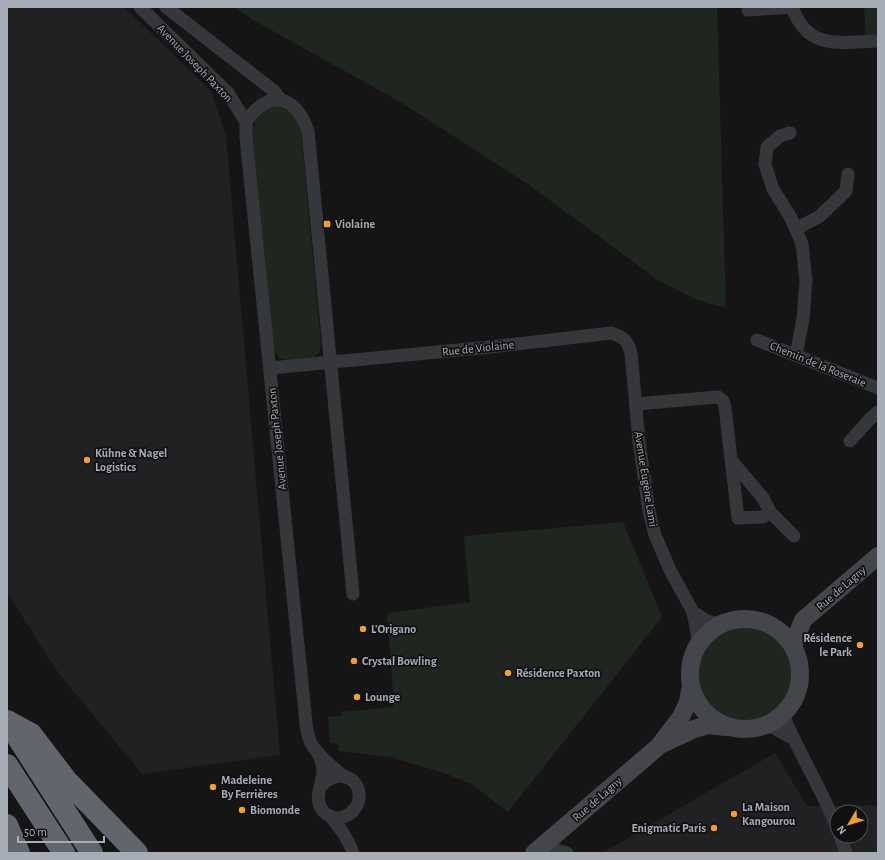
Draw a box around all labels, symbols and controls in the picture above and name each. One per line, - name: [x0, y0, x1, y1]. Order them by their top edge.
- street label: Avenue Joseph Paxton: [155, 22, 235, 104]
- place label: Violaine: [335, 218, 376, 230]
- marker: Violaine: [322, 219, 332, 229]
- street label: Rue de Violaine: [441, 338, 515, 358]
- street label: Chemin de la Roseraie: [768, 339, 868, 389]
- street label: Avenue Joseph Paxton: [266, 387, 288, 491]
- street label: Avenue Eugène Lami: [633, 430, 659, 528]
- place label: Kühne & Nagel Logistics: [95, 447, 167, 473]
- marker: Kühne & Nagel Logistics: [82, 455, 92, 465]
- street label: Rue de Lagny: [814, 563, 869, 613]
- place label: L'Origano: [371, 623, 416, 635]
- marker: L'Origano: [358, 624, 368, 634]
- place label: Résidence le Park: [803, 632, 852, 658]
- marker: Résidence le Park: [855, 640, 865, 650]
- place label: Crystal Bowling: [362, 655, 438, 668]
- marker: Crystal Bowling: [349, 656, 359, 666]
- place label: Résidence Paxton: [516, 667, 600, 679]
- marker: Résidence Paxton: [503, 668, 513, 678]
- place label: Lounge: [365, 691, 401, 703]
- marker: Lounge: [352, 692, 362, 702]
- place label: Madeleine By Ferrières: [221, 774, 278, 801]
- street label: Rue de Lagny: [570, 774, 625, 824]
- marker: Madeleine By Ferrières: [208, 782, 218, 792]
- place label: La Maison Kangourou: [742, 801, 796, 827]
- place label: Biomonde: [250, 804, 300, 816]
- north arrow: [829, 804, 869, 844]
- marker: Biomonde: [237, 805, 247, 815]
- marker: La Maison Kangourou: [729, 809, 739, 819]
- scale bar: [18, 818, 104, 844]
- place label: Enigmatic Paris: [631, 822, 706, 834]
- marker: Enigmatic Paris: [709, 823, 719, 833]
- text: N: [835, 823, 848, 836]
- text: 50 m: [24, 826, 47, 838]

